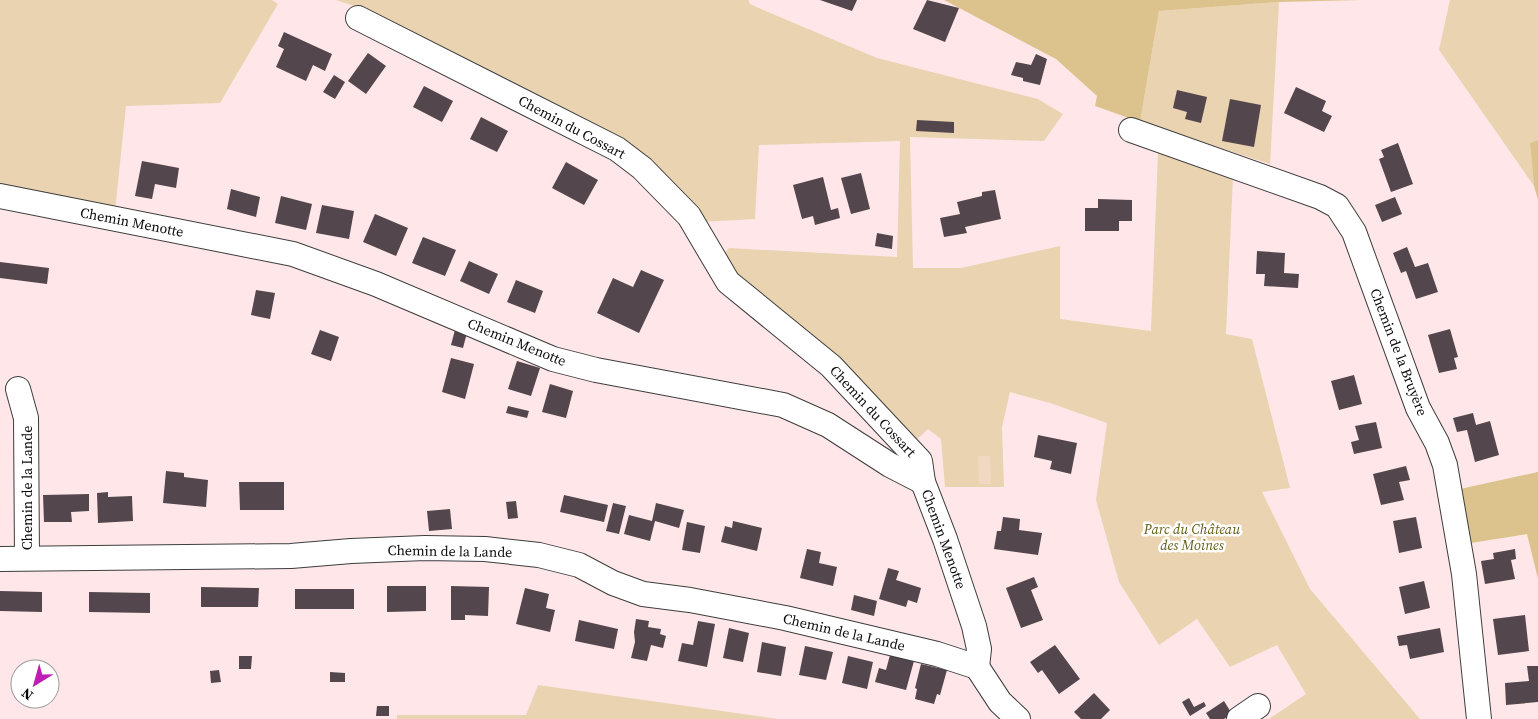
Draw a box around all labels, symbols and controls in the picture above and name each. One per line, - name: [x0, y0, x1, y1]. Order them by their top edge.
- street label: Chemin du Cossart: [515, 90, 629, 164]
- street label: Chemin Menotte: [79, 202, 185, 242]
- street label: Chemin de la Bruyère: [1365, 285, 1433, 419]
- street label: Chemin Menotte: [465, 313, 569, 371]
- street label: Chemin du Cossart: [825, 361, 921, 462]
- street label: Chemin de la Lande: [17, 426, 37, 550]
- street label: Chemin Menotte: [917, 486, 971, 592]
- park label: Parc du Château des Moines: [1143, 519, 1240, 555]
- street label: Chemin de la Lande: [388, 540, 512, 562]
- street label: Chemin de la Lande: [781, 608, 907, 656]
- north arrow: [10, 659, 60, 709]
- text: N: [17, 683, 37, 705]

